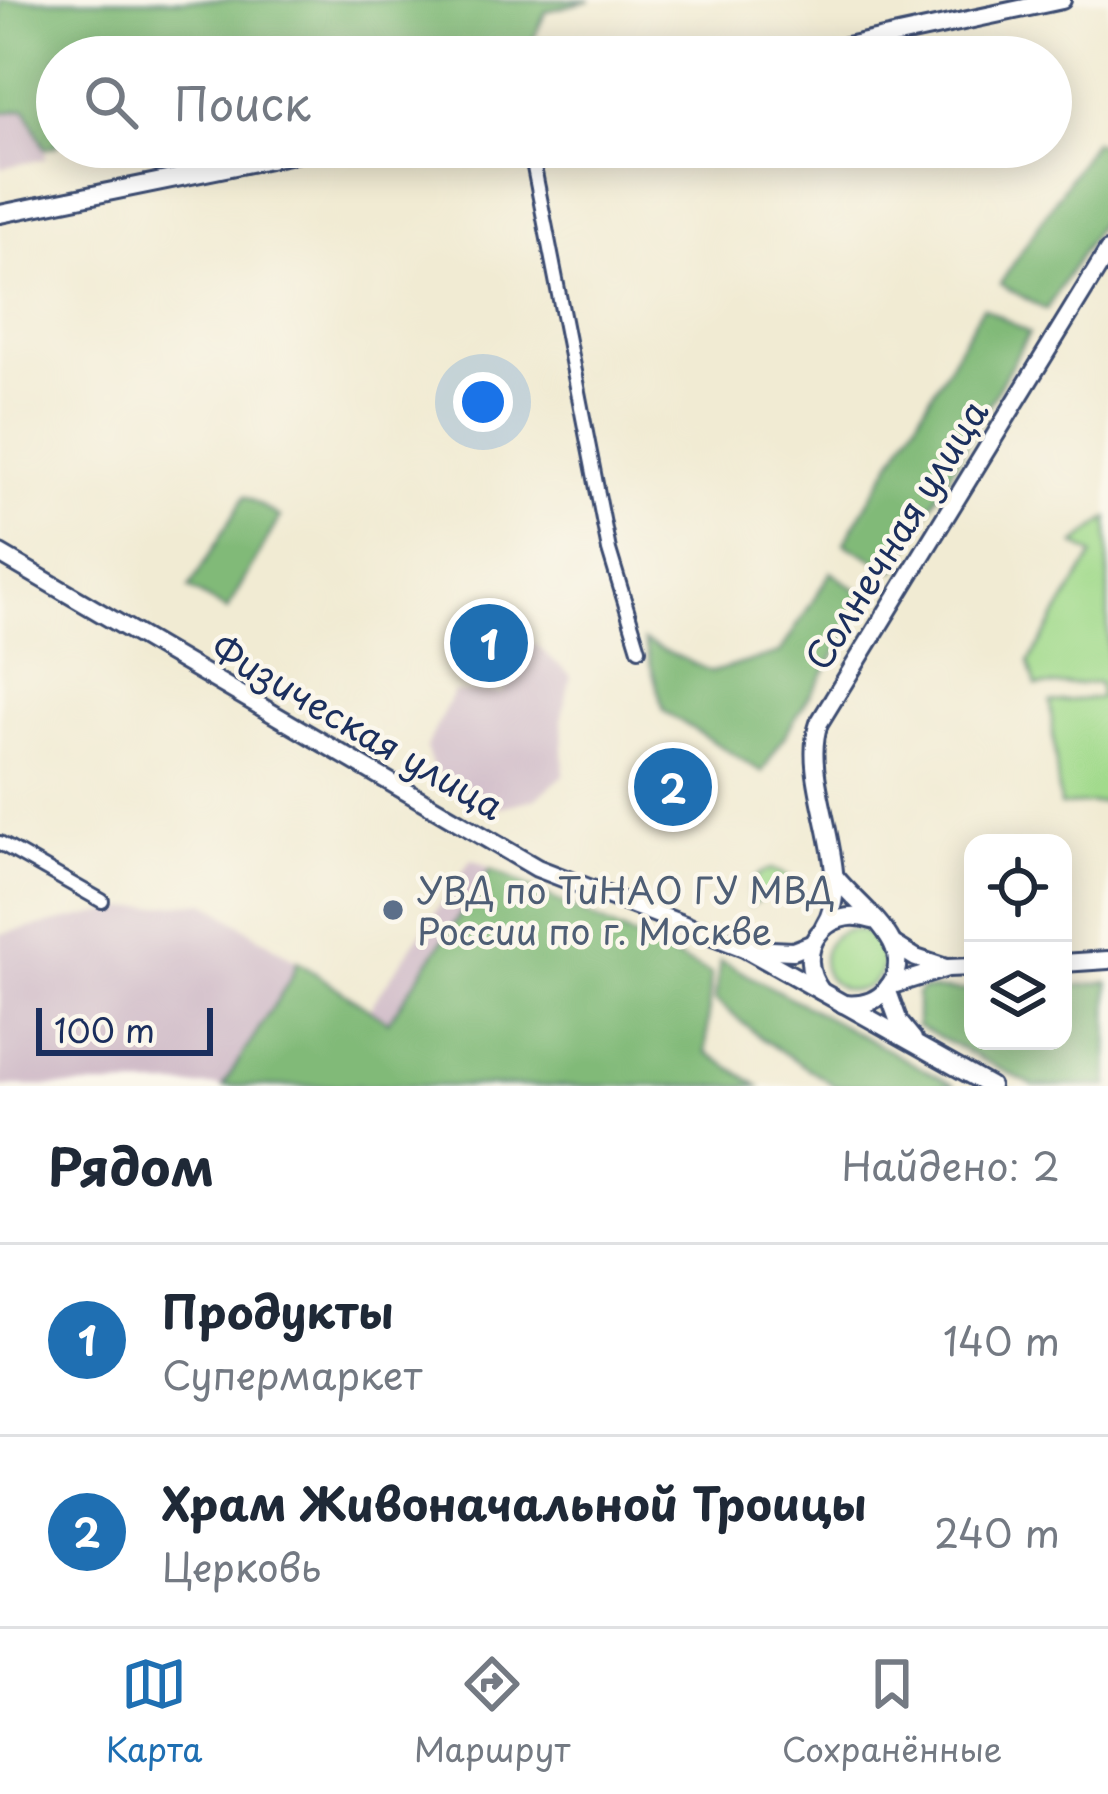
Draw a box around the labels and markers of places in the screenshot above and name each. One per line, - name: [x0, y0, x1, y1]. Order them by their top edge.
- pin: 1: [450, 598, 528, 688]
- pin: 2: [634, 742, 712, 832]
- place label: УВД по ТиНАО ГУ МВД России по г. Москве: [417, 862, 834, 957]
- marker: УВД по ТиНАО ГУ МВД России по г. Москве: [380, 897, 406, 923]

